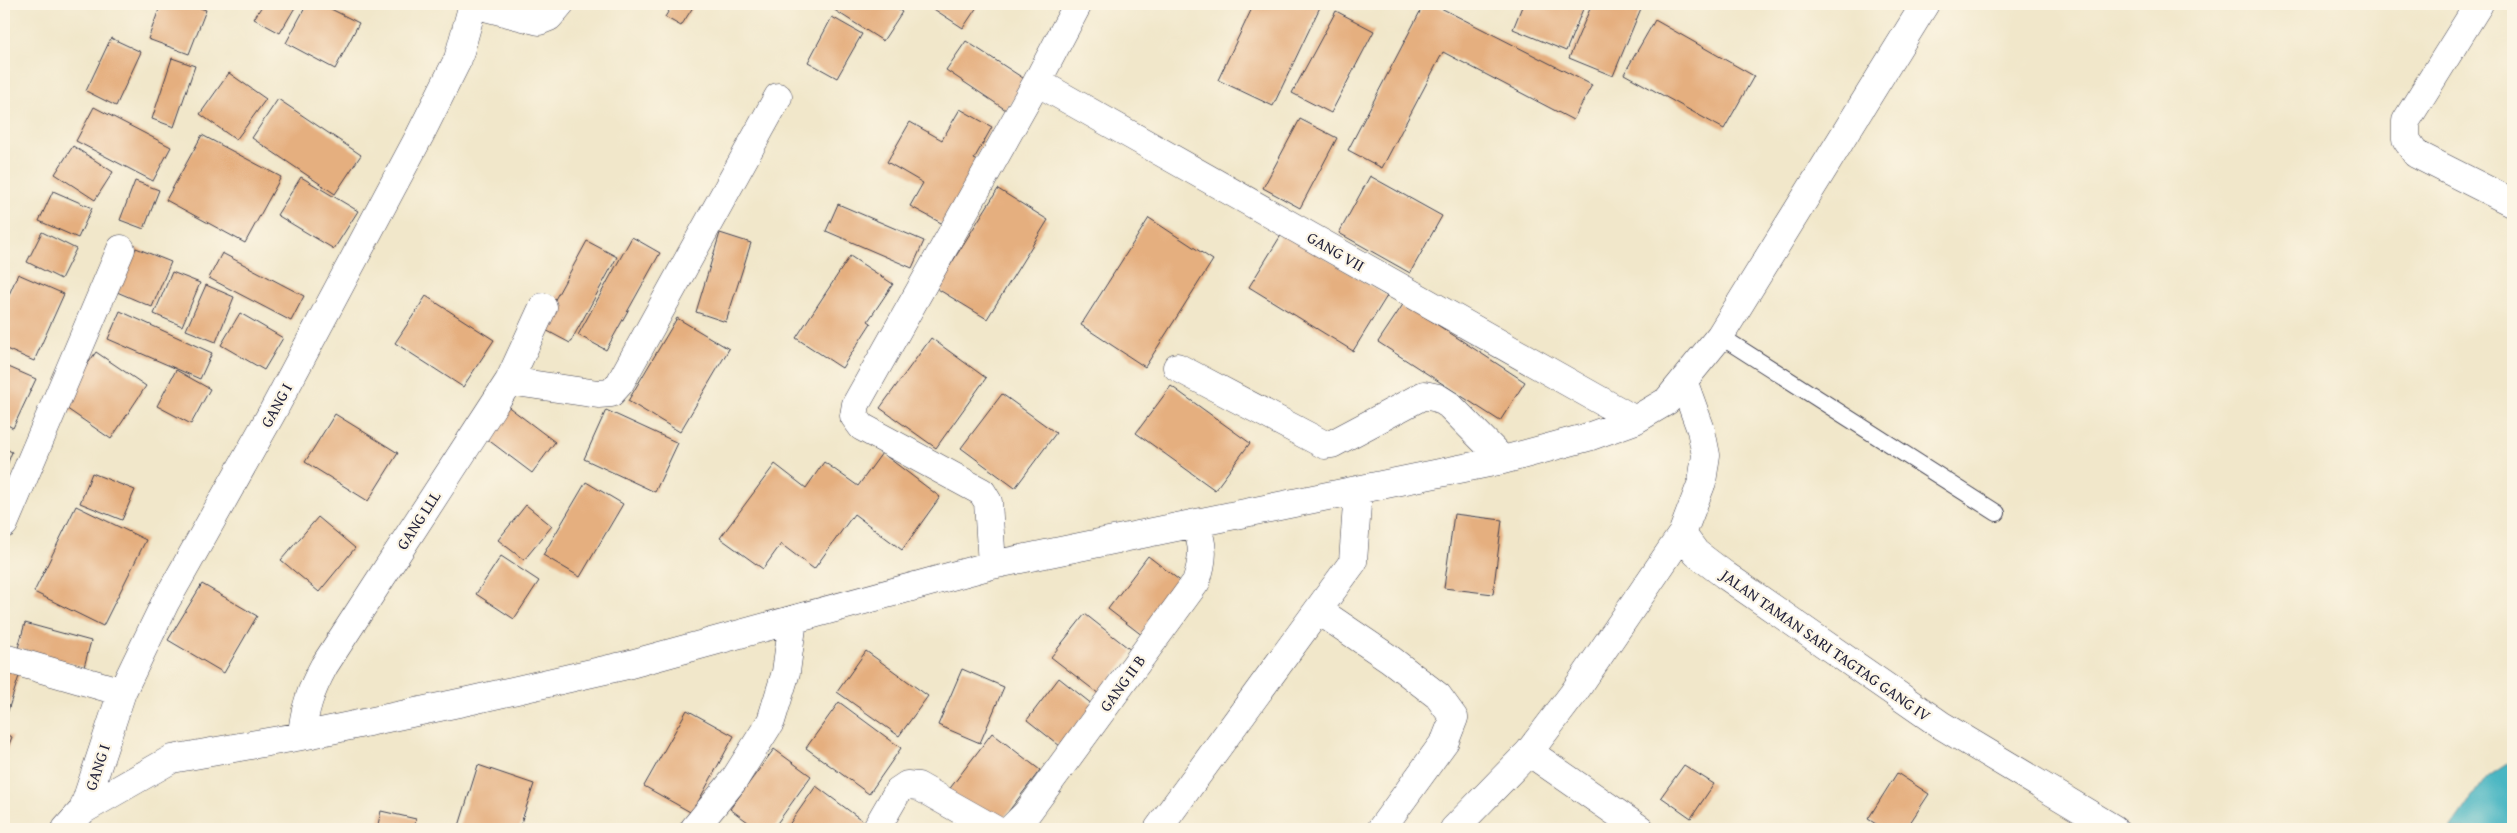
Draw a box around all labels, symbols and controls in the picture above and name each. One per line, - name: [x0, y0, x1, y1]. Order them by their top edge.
- street label: GANG VII: [1303, 225, 1369, 277]
- street label: GANG I: [254, 378, 298, 432]
- street label: GANG LLL: [390, 486, 446, 554]
- street label: JALAN TAMAN SARI TAGTAG GANG IV: [1715, 562, 1936, 727]
- street label: GANG II B: [1093, 650, 1151, 716]
- street label: GANG I: [78, 741, 116, 793]

